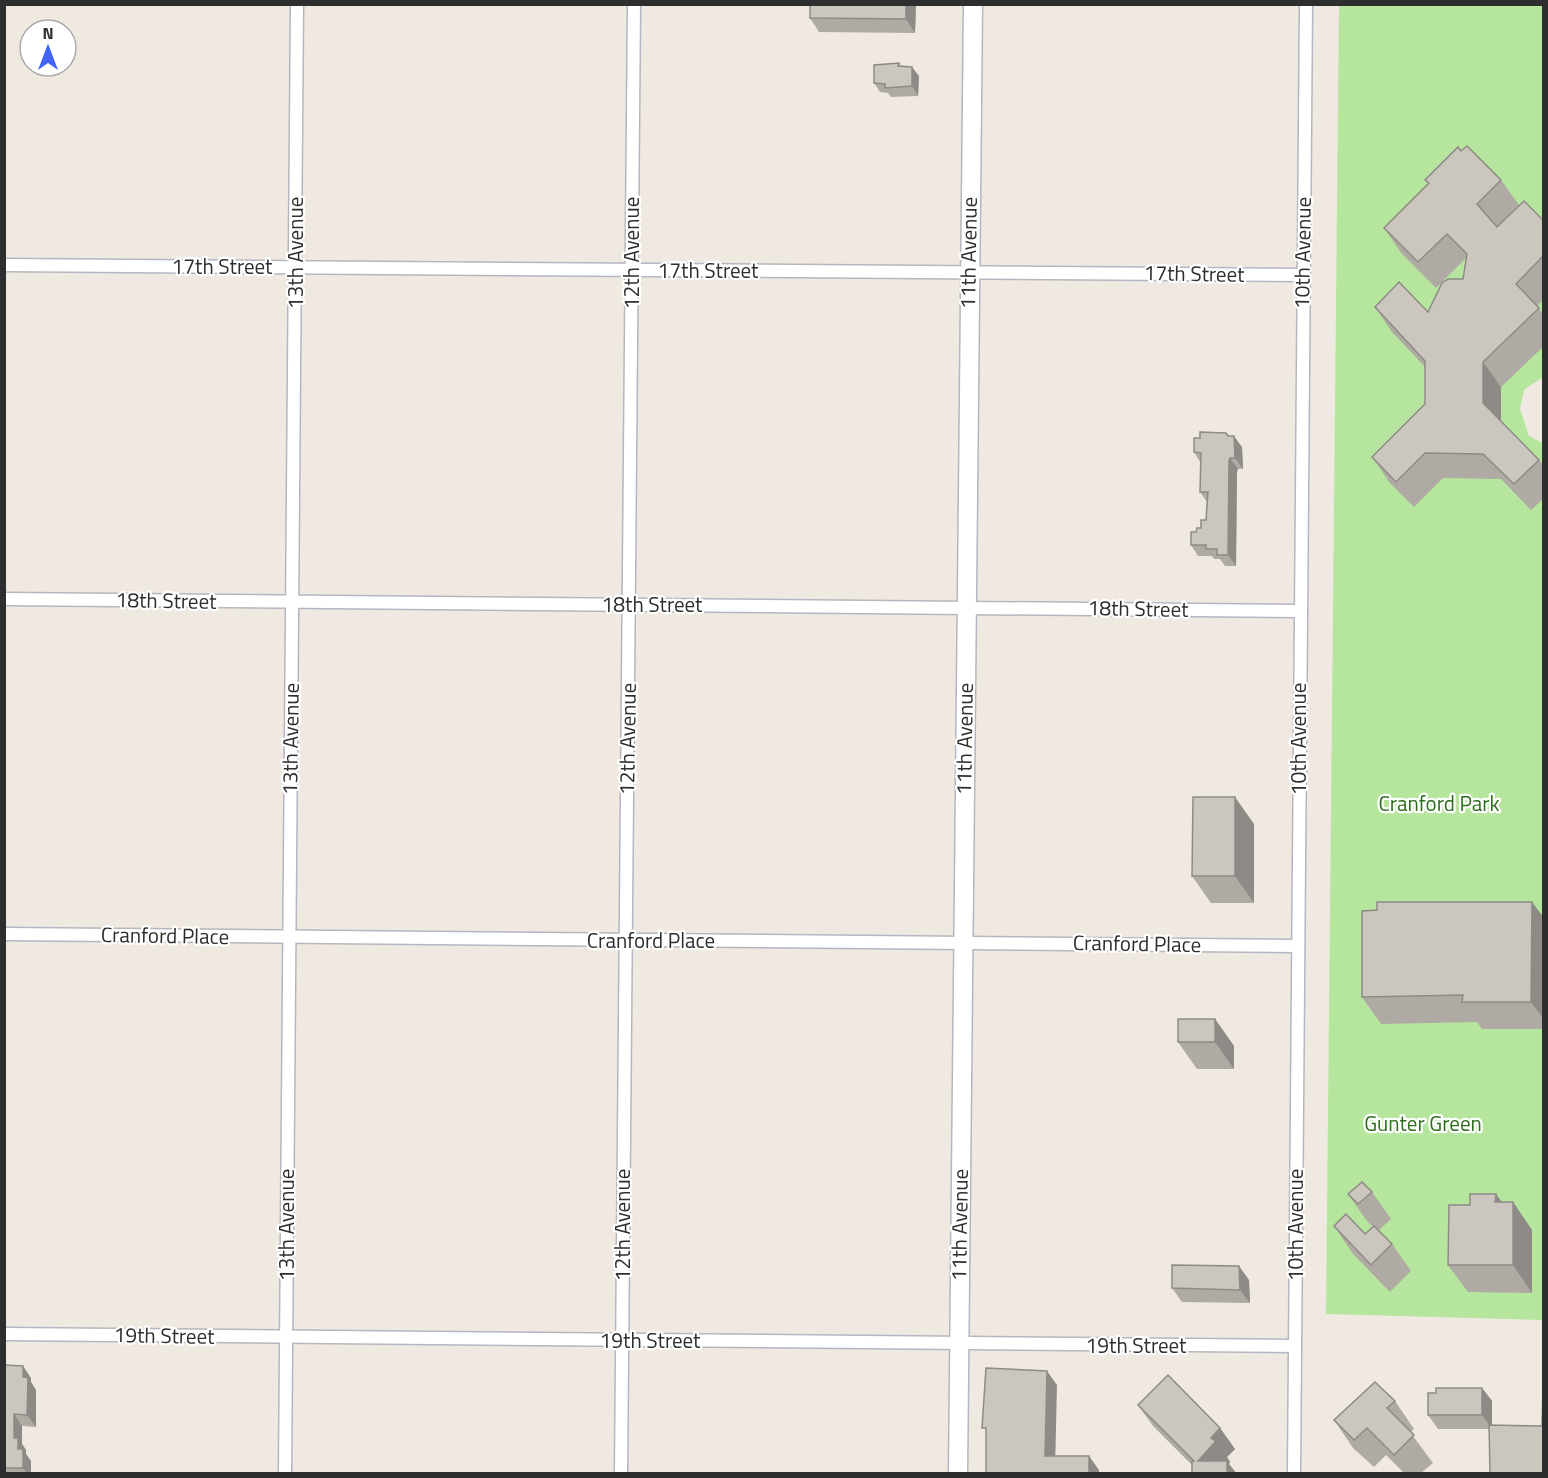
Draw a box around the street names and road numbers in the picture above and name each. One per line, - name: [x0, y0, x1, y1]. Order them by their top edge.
- street label: 11th Avenue: [951, 196, 985, 309]
- street label: 10th Avenue: [1285, 196, 1319, 309]
- street label: 13th Avenue: [279, 197, 311, 309]
- street label: 12th Avenue: [615, 197, 647, 309]
- street label: 17th Street: [172, 250, 273, 282]
- street label: 17th Street: [658, 254, 759, 286]
- street label: 17th Street: [1143, 256, 1245, 290]
- street label: 18th Street: [115, 583, 217, 617]
- street label: 18th Street: [602, 588, 703, 620]
- street label: 18th Street: [1087, 591, 1189, 625]
- street label: 13th Avenue: [273, 682, 307, 795]
- street label: 12th Avenue: [610, 682, 644, 795]
- street label: 11th Avenue: [947, 682, 981, 795]
- street label: 10th Avenue: [1282, 683, 1314, 795]
- street label: Cranford Place: [101, 918, 230, 952]
- street label: Cranford Place: [587, 924, 715, 956]
- street label: Cranford Place: [1073, 926, 1202, 960]
- street label: 11th Avenue: [942, 1168, 976, 1281]
- street label: 13th Avenue: [270, 1169, 302, 1281]
- street label: 12th Avenue: [606, 1169, 638, 1281]
- street label: 10th Avenue: [1279, 1169, 1311, 1281]
- street label: 19th Street: [113, 1318, 215, 1352]
- street label: 19th Street: [600, 1324, 701, 1356]
- street label: 19th Street: [1086, 1329, 1187, 1361]

